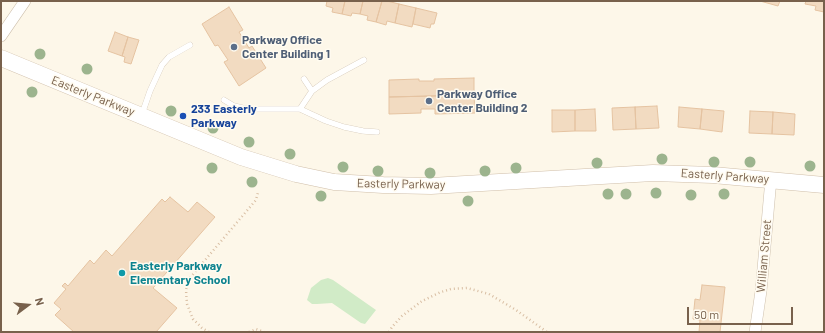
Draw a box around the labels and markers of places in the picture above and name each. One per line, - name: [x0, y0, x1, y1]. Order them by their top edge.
- place label: Parkway Office Center Building 1: [242, 33, 330, 61]
- marker: Parkway Office Center Building 1: [229, 42, 239, 52]
- place label: Parkway Office Center Building 2: [437, 87, 528, 115]
- marker: Parkway Office Center Building 2: [424, 96, 434, 106]
- place label: 233 Easterly Parkway: [191, 102, 257, 130]
- marker: 233 Easterly Parkway: [178, 111, 188, 121]
- place label: Easterly Parkway Elementary School: [130, 259, 230, 287]
- marker: Easterly Parkway Elementary School: [117, 268, 127, 278]

